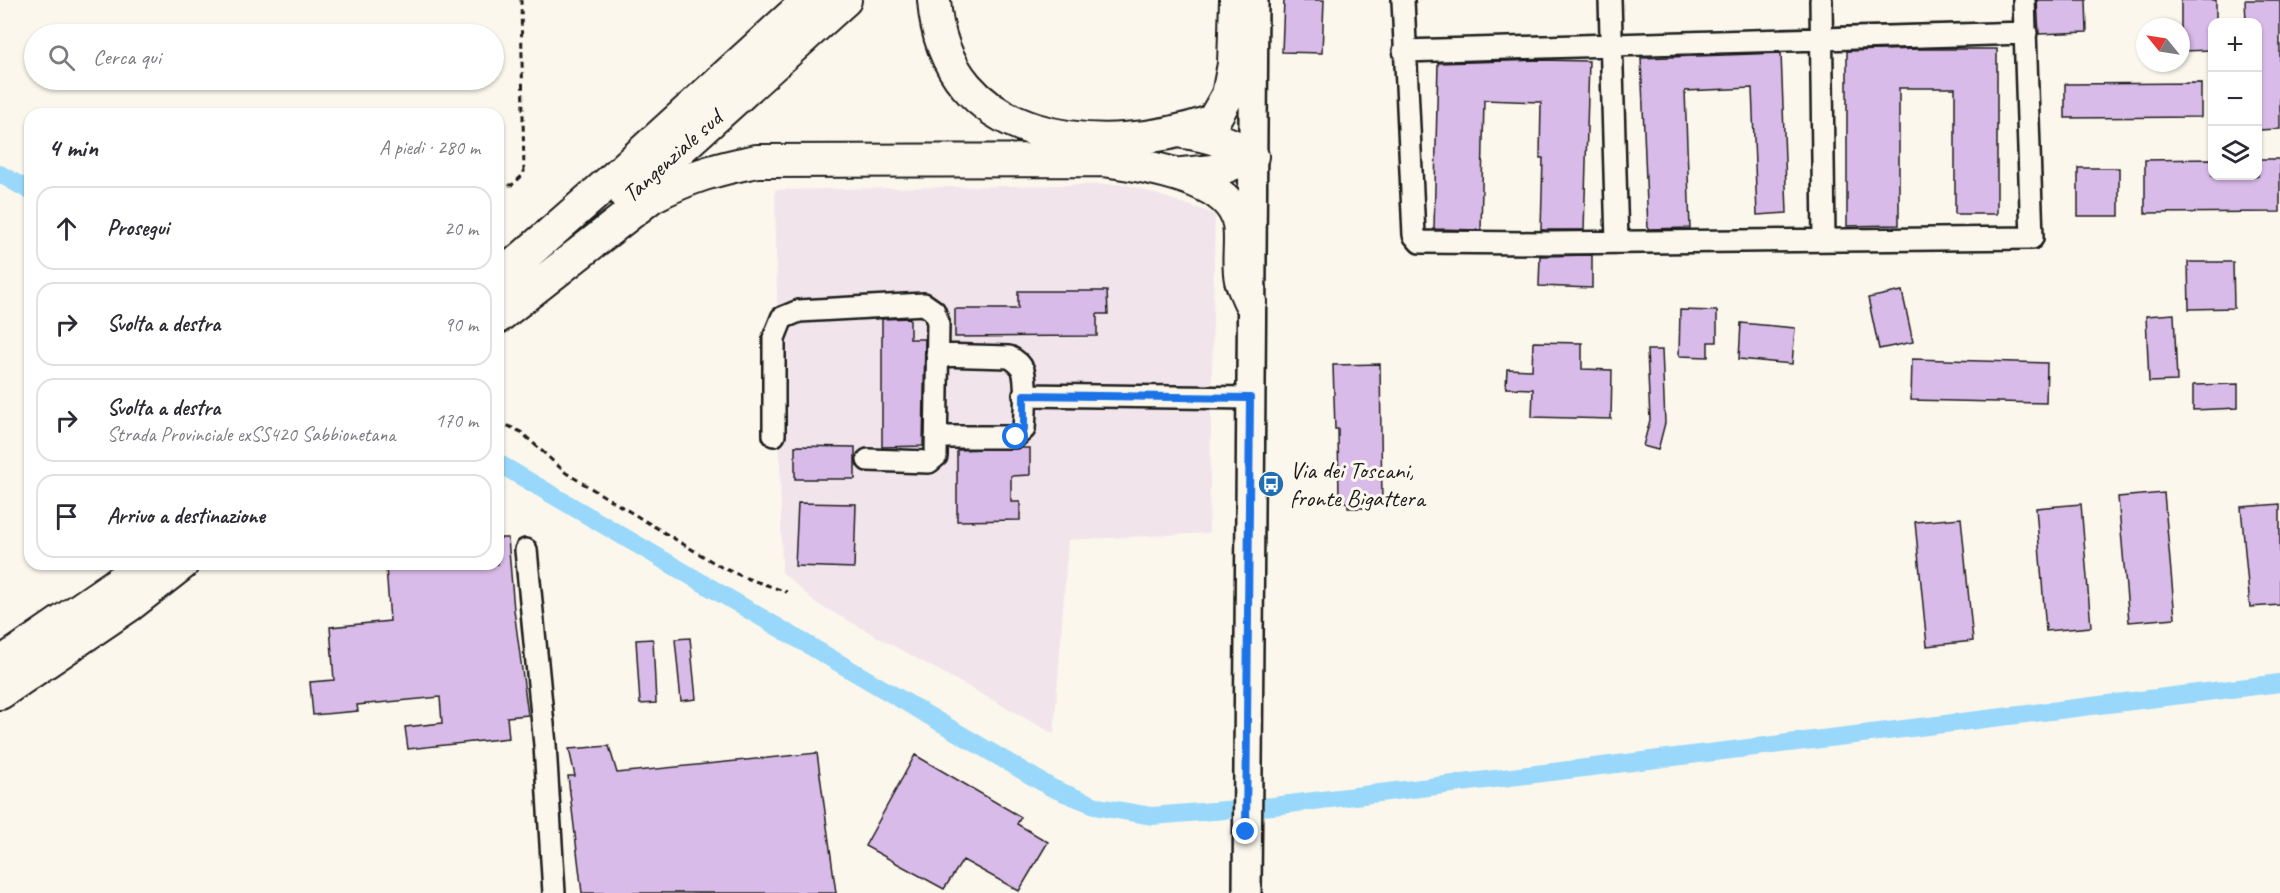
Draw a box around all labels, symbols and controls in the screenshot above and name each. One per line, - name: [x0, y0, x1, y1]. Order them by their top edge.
- north arrow: [2136, 18, 2190, 72]
- map controls: [2208, 18, 2262, 180]
- button: +: [2208, 18, 2262, 72]
- search box: [24, 24, 504, 90]
- icon: search: [45, 41, 78, 74]
- text: Cerca qui: [93, 43, 161, 71]
- button: −: [2208, 72, 2262, 126]
- street label: Tangenziale sud: [616, 101, 731, 209]
- button: layers: [2208, 126, 2262, 180]
- text: 4 min: [48, 131, 98, 164]
- text: A piedi · 280 m: [379, 135, 480, 160]
- icon: ahead: [50, 212, 83, 245]
- text: Prosegui: [107, 214, 169, 242]
- text: 20 m: [444, 216, 478, 241]
- icon: right: [50, 308, 83, 341]
- text: Svolta a destra: [107, 310, 220, 338]
- text: 90 m: [444, 312, 478, 337]
- text: Svolta a destra: [107, 394, 220, 422]
- icon: right: [50, 404, 83, 437]
- text: 170 m: [435, 408, 478, 433]
- text: Strada Provinciale exSS420 Sabbionetana: [107, 422, 396, 447]
- route start: [1002, 423, 1028, 449]
- place label: Via dei Toscani, fronte Bigattera: [1290, 455, 1427, 513]
- bus stop icon: Via dei Toscani, fronte Bigattera: [1256, 469, 1286, 499]
- icon: arrive: [50, 500, 83, 533]
- text: Arrivo a destinazione: [107, 502, 265, 530]
- route end: [1232, 818, 1258, 844]

